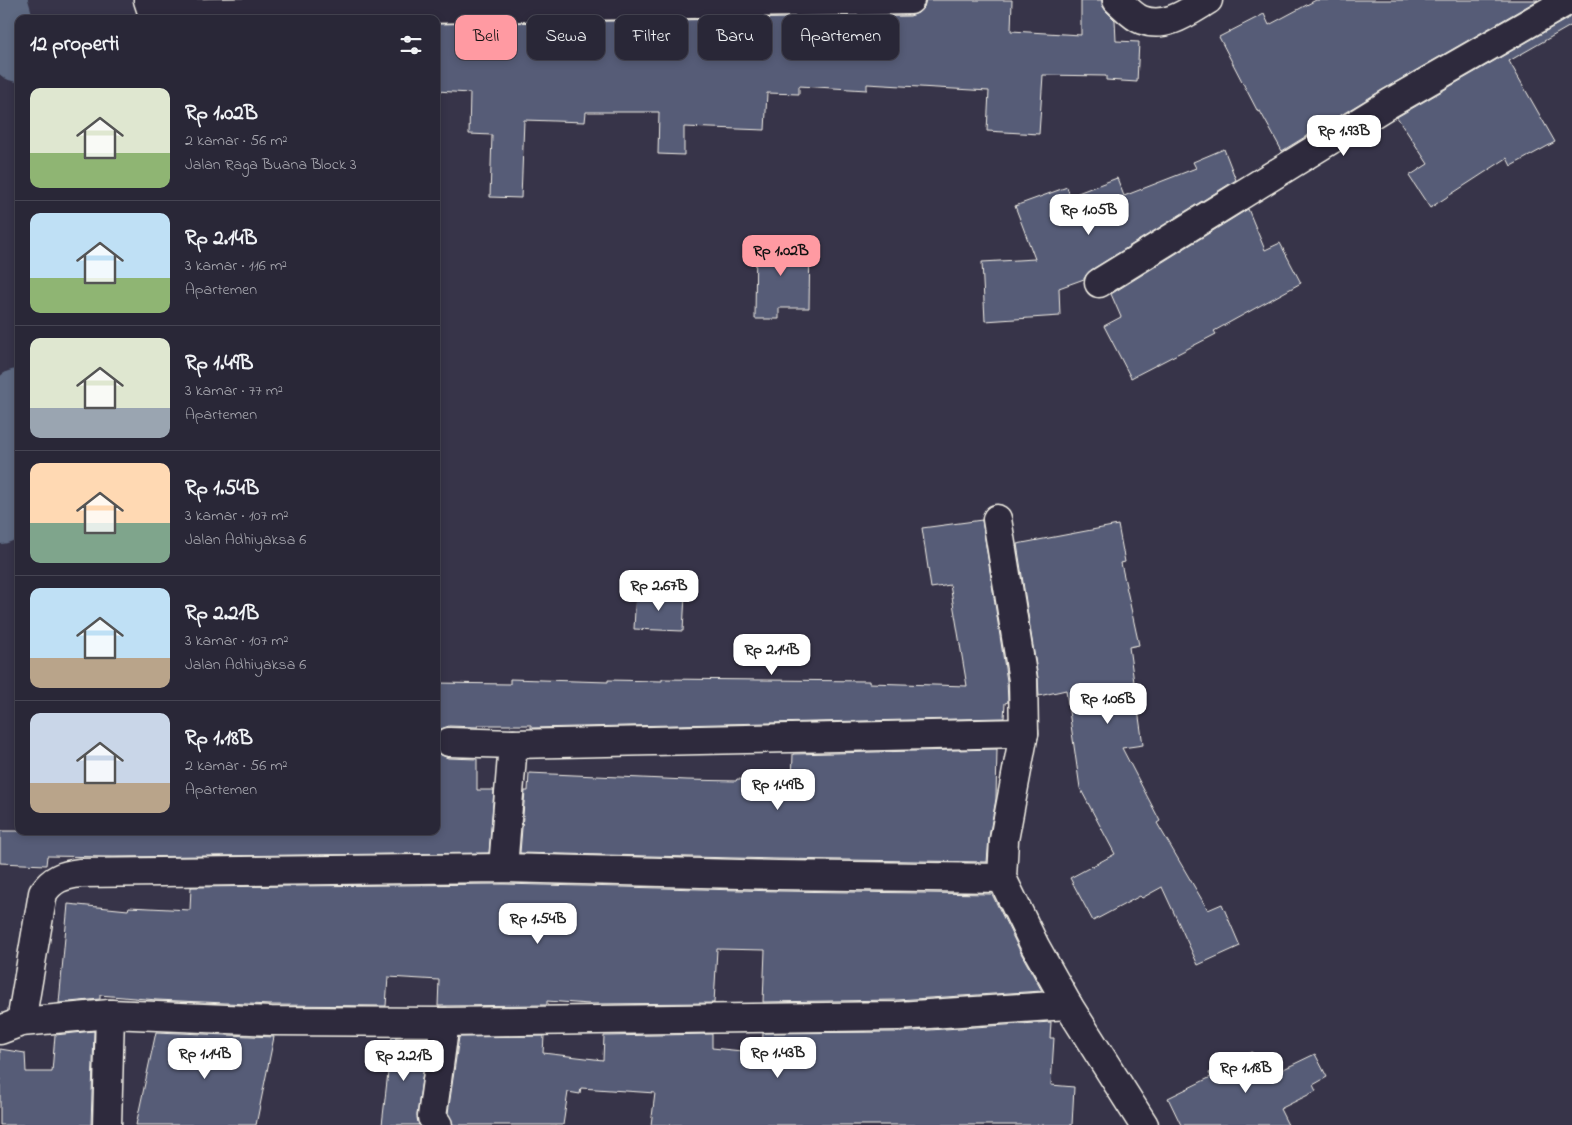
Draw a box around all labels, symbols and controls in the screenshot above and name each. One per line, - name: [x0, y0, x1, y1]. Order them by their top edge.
- chip: Beli: [455, 15, 517, 60]
- chip: Sewa: [527, 15, 605, 60]
- chip: Filter: [615, 15, 688, 60]
- chip: Baru: [698, 15, 772, 60]
- chip: Apartemen: [782, 15, 899, 60]
- text: 12 properti: [30, 30, 119, 60]
- icon: filters: [397, 31, 425, 59]
- text: Rp 1.02B: [185, 99, 258, 129]
- icon: home: [70, 108, 130, 168]
- pin: Rp 1.93B: [1292, 114, 1396, 157]
- text: Rp 1.93B: [1318, 119, 1370, 143]
- text: 2 kamar · 56 m²: [185, 129, 287, 153]
- text: Jalan Raga Buana Block 3: [185, 153, 357, 177]
- pin: Rp 1.05B: [1037, 194, 1141, 236]
- text: Rp 1.05B: [1061, 198, 1117, 222]
- text: Rp 2.14B: [185, 224, 257, 254]
- icon: home: [70, 233, 130, 293]
- pin: Rp 1.02B: [729, 234, 833, 277]
- text: Rp 1.02B: [753, 239, 809, 263]
- text: 3 kamar · 116 m²: [185, 254, 287, 278]
- text: Apartemen: [185, 278, 257, 302]
- text: Rp 1.49B: [185, 349, 253, 379]
- icon: home: [70, 358, 130, 418]
- text: 3 kamar · 77 m²: [185, 379, 283, 403]
- text: Apartemen: [185, 403, 257, 427]
- text: Rp 1.54B: [185, 474, 259, 504]
- icon: home: [70, 483, 130, 543]
- text: 3 kamar · 107 m²: [185, 504, 288, 528]
- text: Jalan Adhiyaksa 6: [185, 528, 306, 552]
- pin: Rp 2.67B: [607, 570, 711, 612]
- text: Rp 2.67B: [630, 574, 688, 598]
- text: Rp 2.21B: [185, 599, 259, 629]
- icon: home: [70, 608, 130, 668]
- text: 3 kamar · 107 m²: [185, 629, 288, 653]
- pin: Rp 2.14B: [720, 634, 824, 676]
- text: Rp 2.14B: [744, 638, 800, 662]
- text: Jalan Adhiyaksa 6: [185, 653, 306, 677]
- pin: Rp 1.06B: [1056, 682, 1160, 725]
- text: Rp 1.06B: [1081, 687, 1135, 711]
- text: Rp 1.18B: [185, 724, 253, 754]
- icon: home: [70, 733, 130, 793]
- text: 2 kamar · 56 m²: [185, 754, 287, 778]
- pin: Rp 1.49B: [726, 768, 830, 811]
- text: Rp 1.49B: [752, 773, 804, 797]
- text: Apartemen: [185, 778, 257, 802]
- pin: Rp 1.54B: [486, 902, 590, 945]
- text: Rp 1.54B: [510, 907, 566, 931]
- pin: Rp 1.43B: [726, 1036, 830, 1079]
- pin: Rp 1.14B: [153, 1038, 257, 1080]
- pin: Rp 2.21B: [352, 1040, 456, 1082]
- text: Rp 1.43B: [751, 1041, 805, 1065]
- text: Rp 1.14B: [179, 1042, 231, 1066]
- text: Rp 2.21B: [376, 1044, 432, 1068]
- pin: Rp 1.18B: [1194, 1052, 1298, 1094]
- text: Rp 1.18B: [1220, 1056, 1272, 1080]

